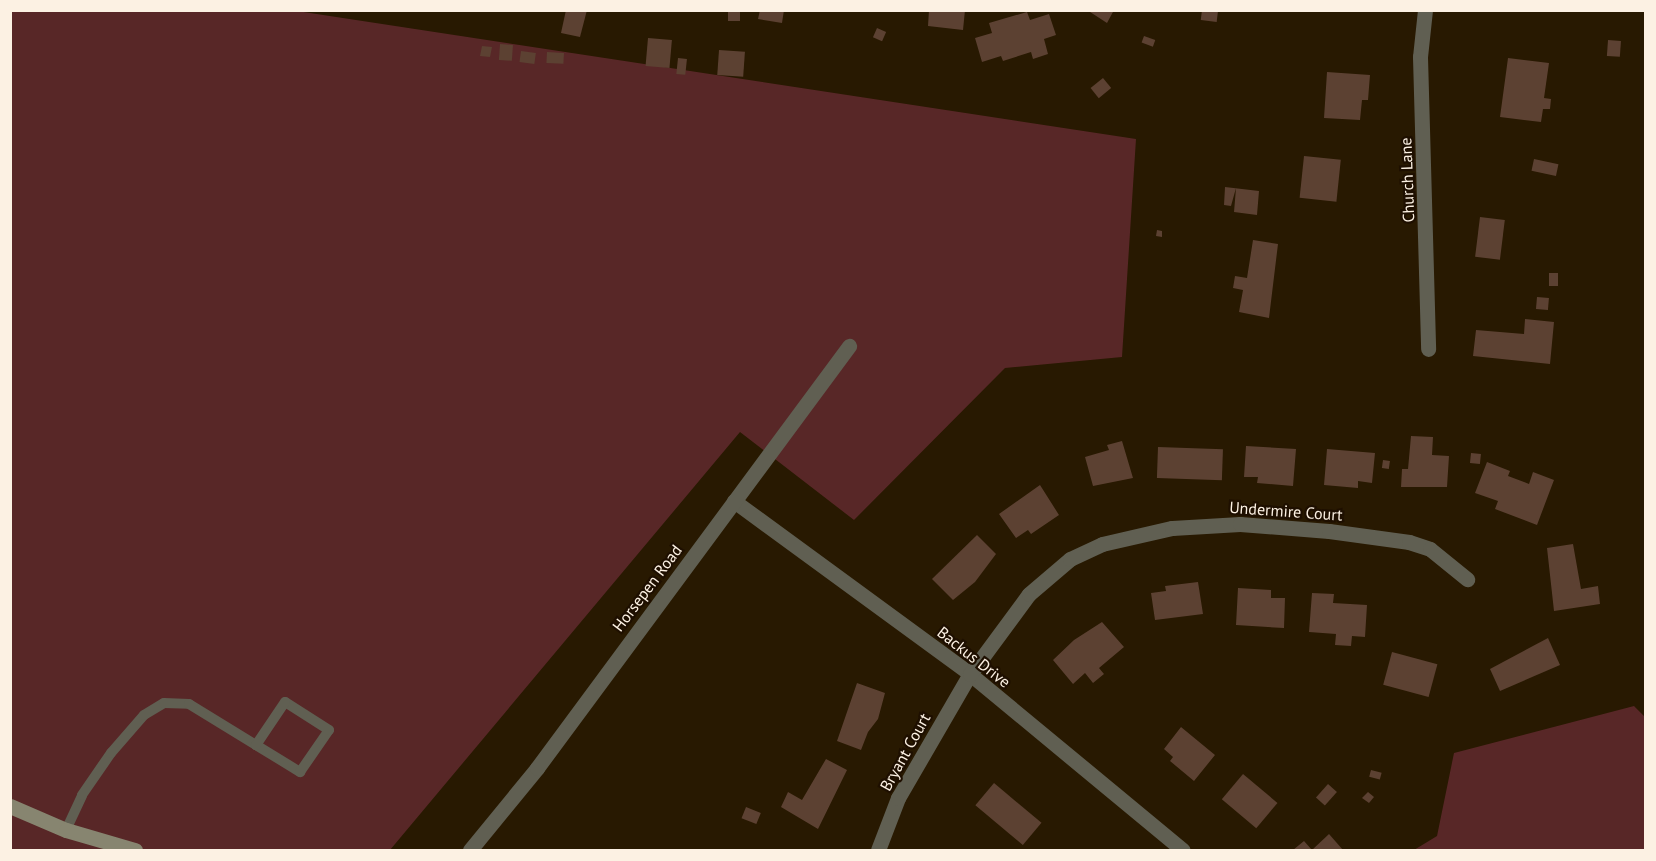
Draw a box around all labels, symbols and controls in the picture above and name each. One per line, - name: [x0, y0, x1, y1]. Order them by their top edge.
- street label: Church Lane: [1396, 137, 1418, 223]
- street label: Undermire Court: [1229, 497, 1343, 525]
- street label: Horsepen Road: [608, 541, 686, 635]
- street label: Backus Drive: [934, 622, 1014, 692]
- street label: Bryant Court: [876, 710, 934, 794]

